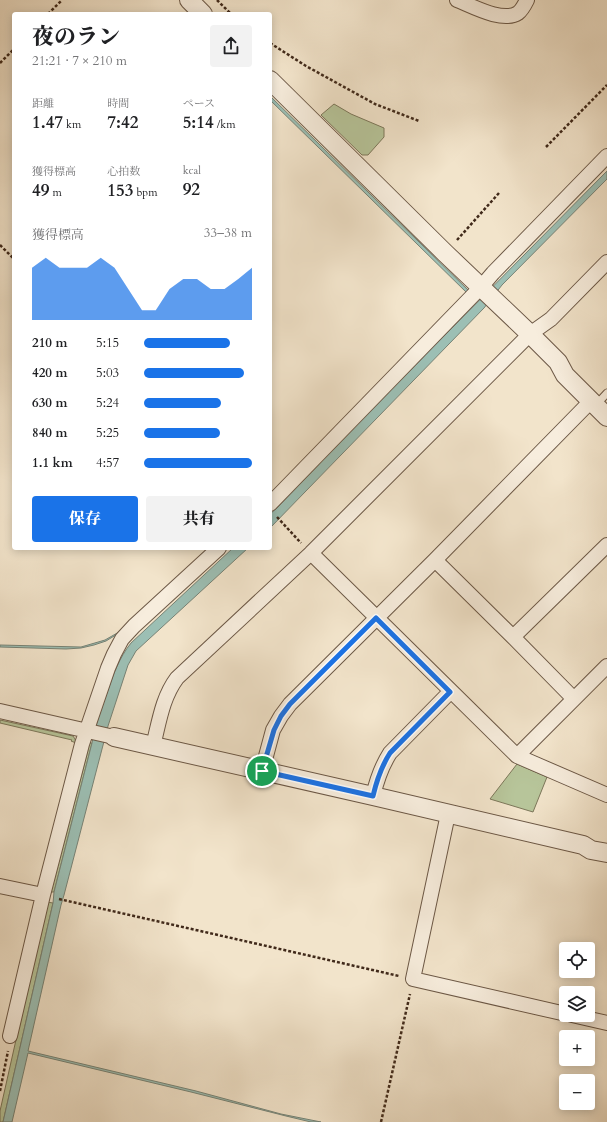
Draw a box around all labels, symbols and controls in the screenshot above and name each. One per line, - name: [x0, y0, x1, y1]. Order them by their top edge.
- text: 夜のラン: [32, 22, 120, 52]
- button: share: [210, 25, 252, 67]
- text: 21:21 · 7 × 210 m: [32, 52, 127, 70]
- text: 距離: [32, 96, 54, 111]
- text: 時間: [107, 96, 129, 111]
- text: ペース: [183, 96, 215, 111]
- text: 1.47: [32, 111, 63, 134]
- text: 7:42: [107, 111, 138, 134]
- text: 5:14: [183, 111, 214, 134]
- text: km: [63, 117, 81, 132]
- text: /km: [214, 117, 235, 132]
- text: kcal: [183, 163, 201, 178]
- text: 獲得標高: [32, 164, 76, 179]
- text: 心拍数: [107, 164, 140, 179]
- text: 92: [183, 178, 200, 201]
- text: 49: [32, 179, 49, 202]
- text: 153: [107, 179, 133, 202]
- text: m: [49, 185, 62, 200]
- text: bpm: [133, 185, 157, 200]
- text: 33–38 m: [204, 224, 252, 242]
- text: 獲得標高: [32, 226, 84, 244]
- text: 210 m: [32, 334, 67, 352]
- text: 5:15: [96, 334, 119, 352]
- text: 420 m: [32, 364, 67, 382]
- text: 5:03: [96, 364, 119, 382]
- text: 630 m: [32, 394, 67, 412]
- text: 5:24: [96, 394, 119, 412]
- text: 840 m: [32, 424, 67, 442]
- text: 5:25: [96, 424, 119, 442]
- text: 1.1 km: [32, 454, 73, 472]
- text: 4:57: [96, 454, 119, 472]
- button: 保存: [32, 496, 138, 542]
- button: 共有: [146, 496, 252, 542]
- pin: [245, 754, 279, 788]
- icon: arrive: [251, 760, 273, 782]
- map controls: [559, 942, 595, 1110]
- button: locate: [559, 942, 595, 978]
- button: layers: [559, 986, 595, 1022]
- button: +: [559, 1030, 595, 1066]
- button: −: [559, 1074, 595, 1110]

